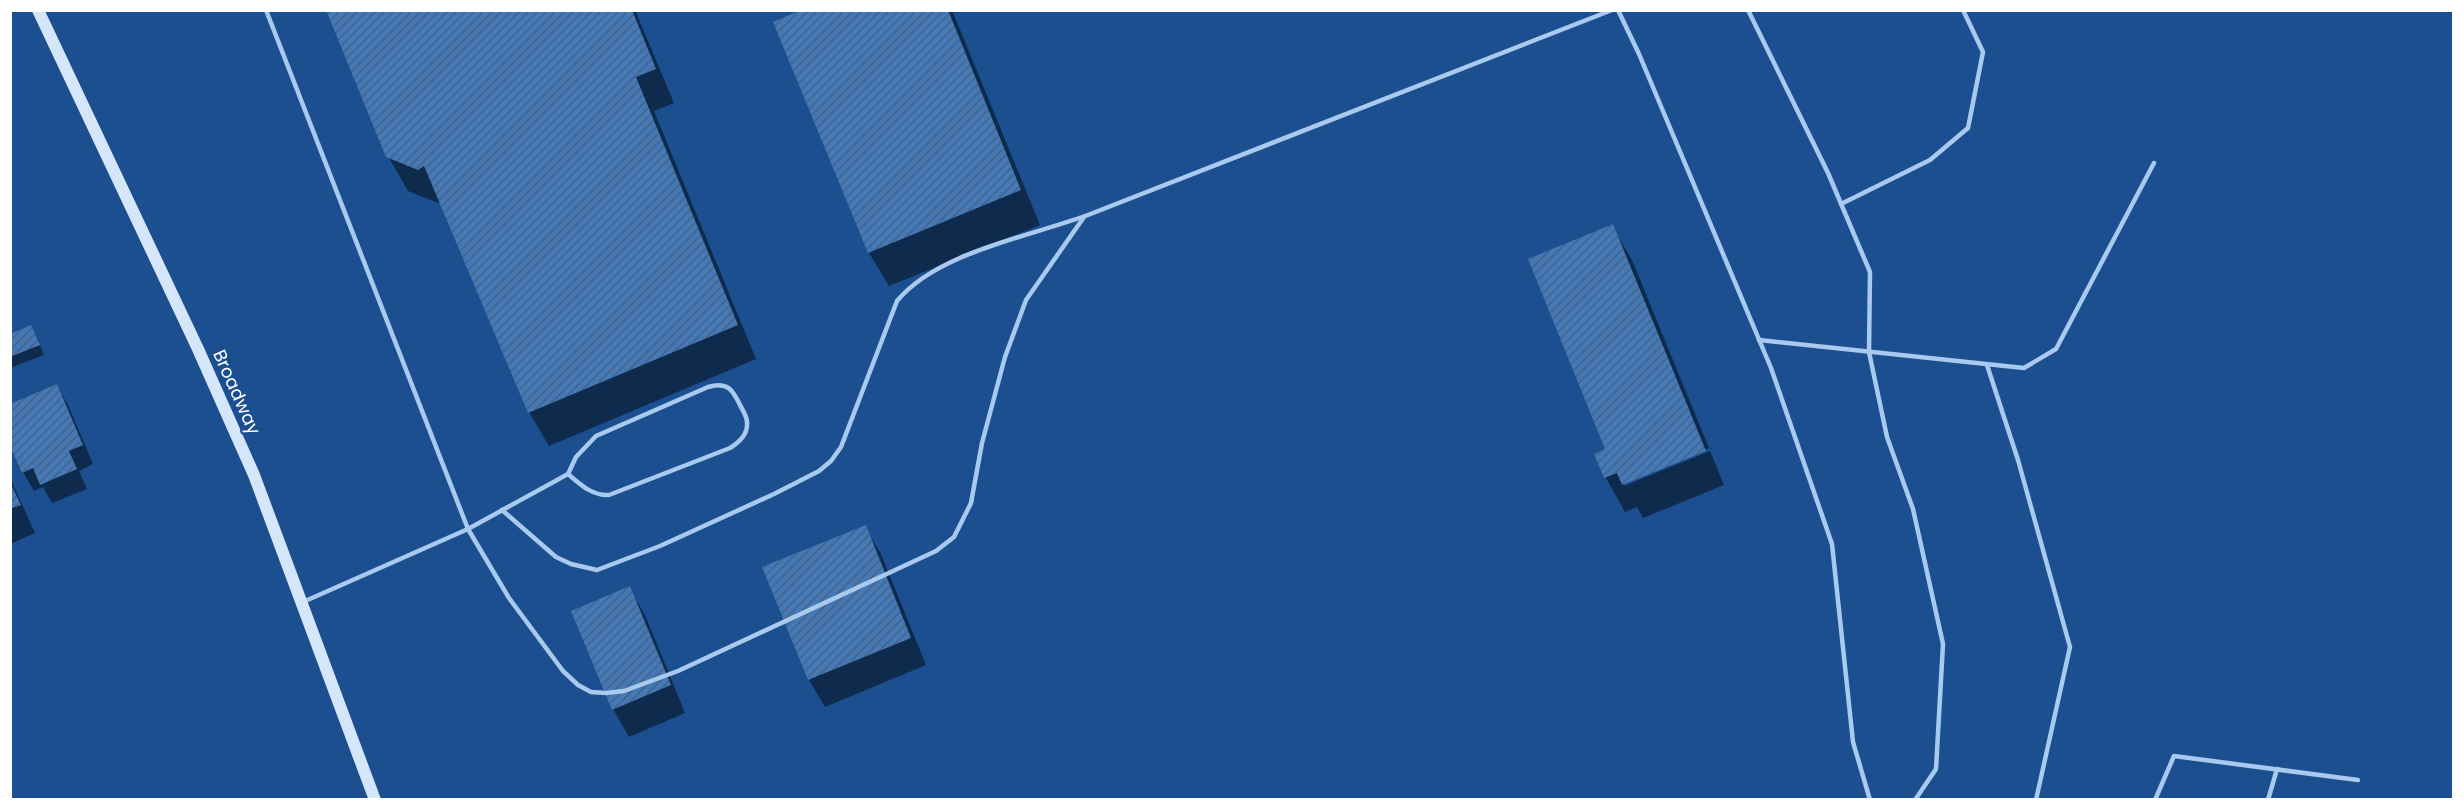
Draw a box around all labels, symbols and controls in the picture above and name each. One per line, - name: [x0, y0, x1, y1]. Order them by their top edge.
- street label: Broadway: [207, 345, 267, 439]

